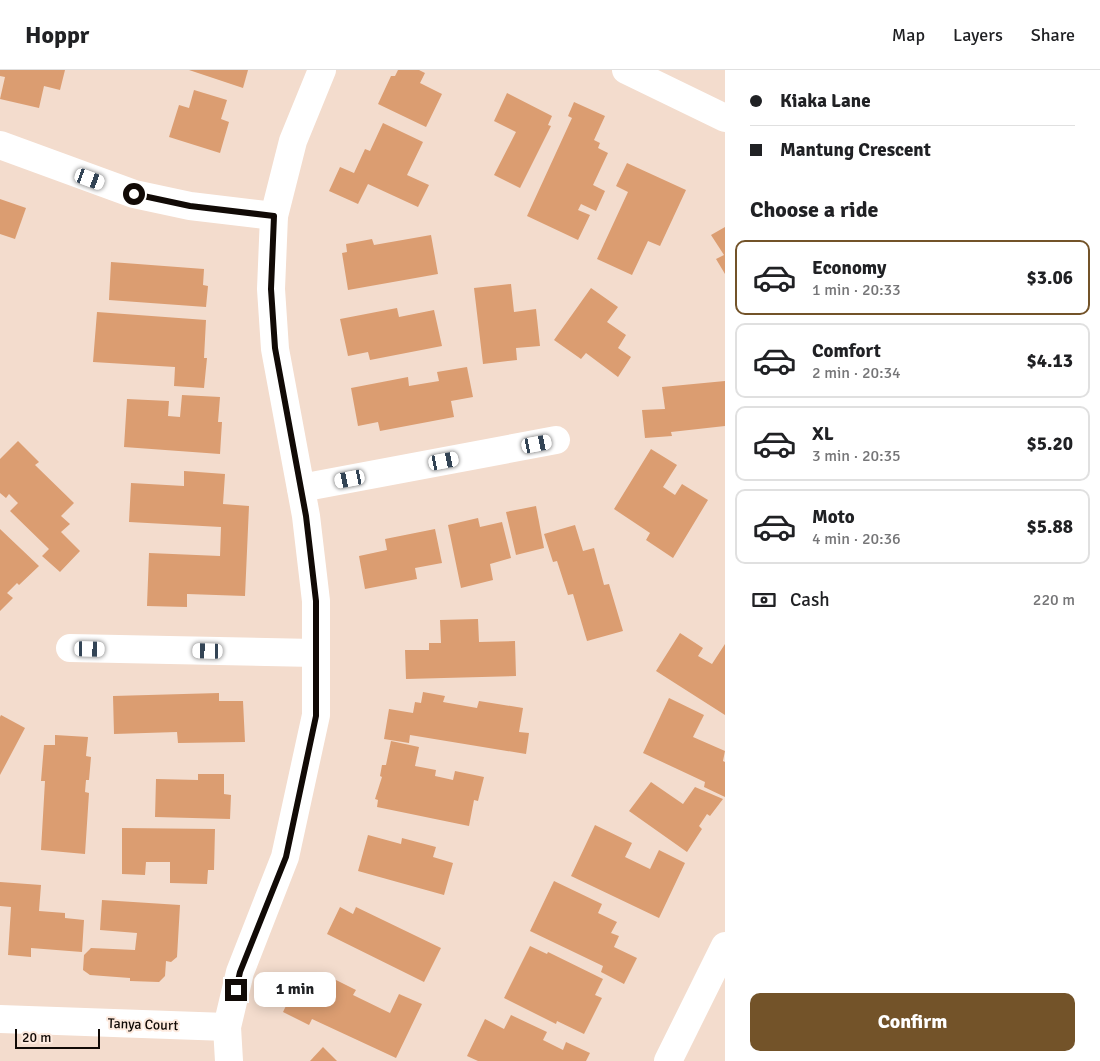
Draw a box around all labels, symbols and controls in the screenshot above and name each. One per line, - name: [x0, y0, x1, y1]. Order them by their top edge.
- text: Hoppr: [25, 20, 89, 50]
- text: Map: [892, 24, 925, 46]
- text: Layers: [953, 24, 1003, 46]
- text: Share: [1031, 24, 1075, 46]
- text: Kiaka Lane: [780, 89, 871, 113]
- text: Mantung Crescent: [780, 138, 931, 162]
- car: [73, 167, 106, 191]
- route start: [123, 183, 145, 205]
- text: Choose a ride: [750, 196, 878, 223]
- icon: car: [752, 255, 797, 300]
- text: Economy: [812, 256, 886, 280]
- text: $3.06: [1027, 266, 1073, 290]
- text: 1 min · 20:33: [812, 280, 901, 300]
- icon: car: [752, 338, 797, 383]
- text: Comfort: [812, 339, 881, 363]
- text: $4.13: [1027, 349, 1073, 373]
- text: 2 min · 20:34: [812, 363, 901, 383]
- icon: car: [752, 421, 797, 466]
- text: XL: [812, 422, 834, 446]
- text: $5.20: [1027, 432, 1073, 456]
- car: [520, 434, 553, 454]
- text: 3 min · 20:35: [812, 446, 901, 466]
- car: [427, 451, 460, 471]
- car: [333, 469, 366, 489]
- icon: car: [752, 504, 797, 549]
- text: Moto: [812, 505, 855, 529]
- text: $5.88: [1027, 515, 1073, 539]
- text: 4 min · 20:36: [812, 529, 901, 549]
- icon: cash: [750, 586, 778, 614]
- text: Cash: [790, 588, 830, 612]
- text: 220 m: [1033, 590, 1075, 610]
- car: [74, 641, 105, 657]
- car: [192, 643, 223, 659]
- callout: 1 min: [254, 972, 336, 1008]
- route end: [225, 979, 247, 1001]
- text: 1 min: [276, 979, 314, 999]
- button: Confirm: [750, 993, 1075, 1051]
- street label: Tanya Court: [107, 1015, 179, 1034]
- scale bar: [15, 1026, 100, 1049]
- text: 20 m: [22, 1029, 51, 1046]

